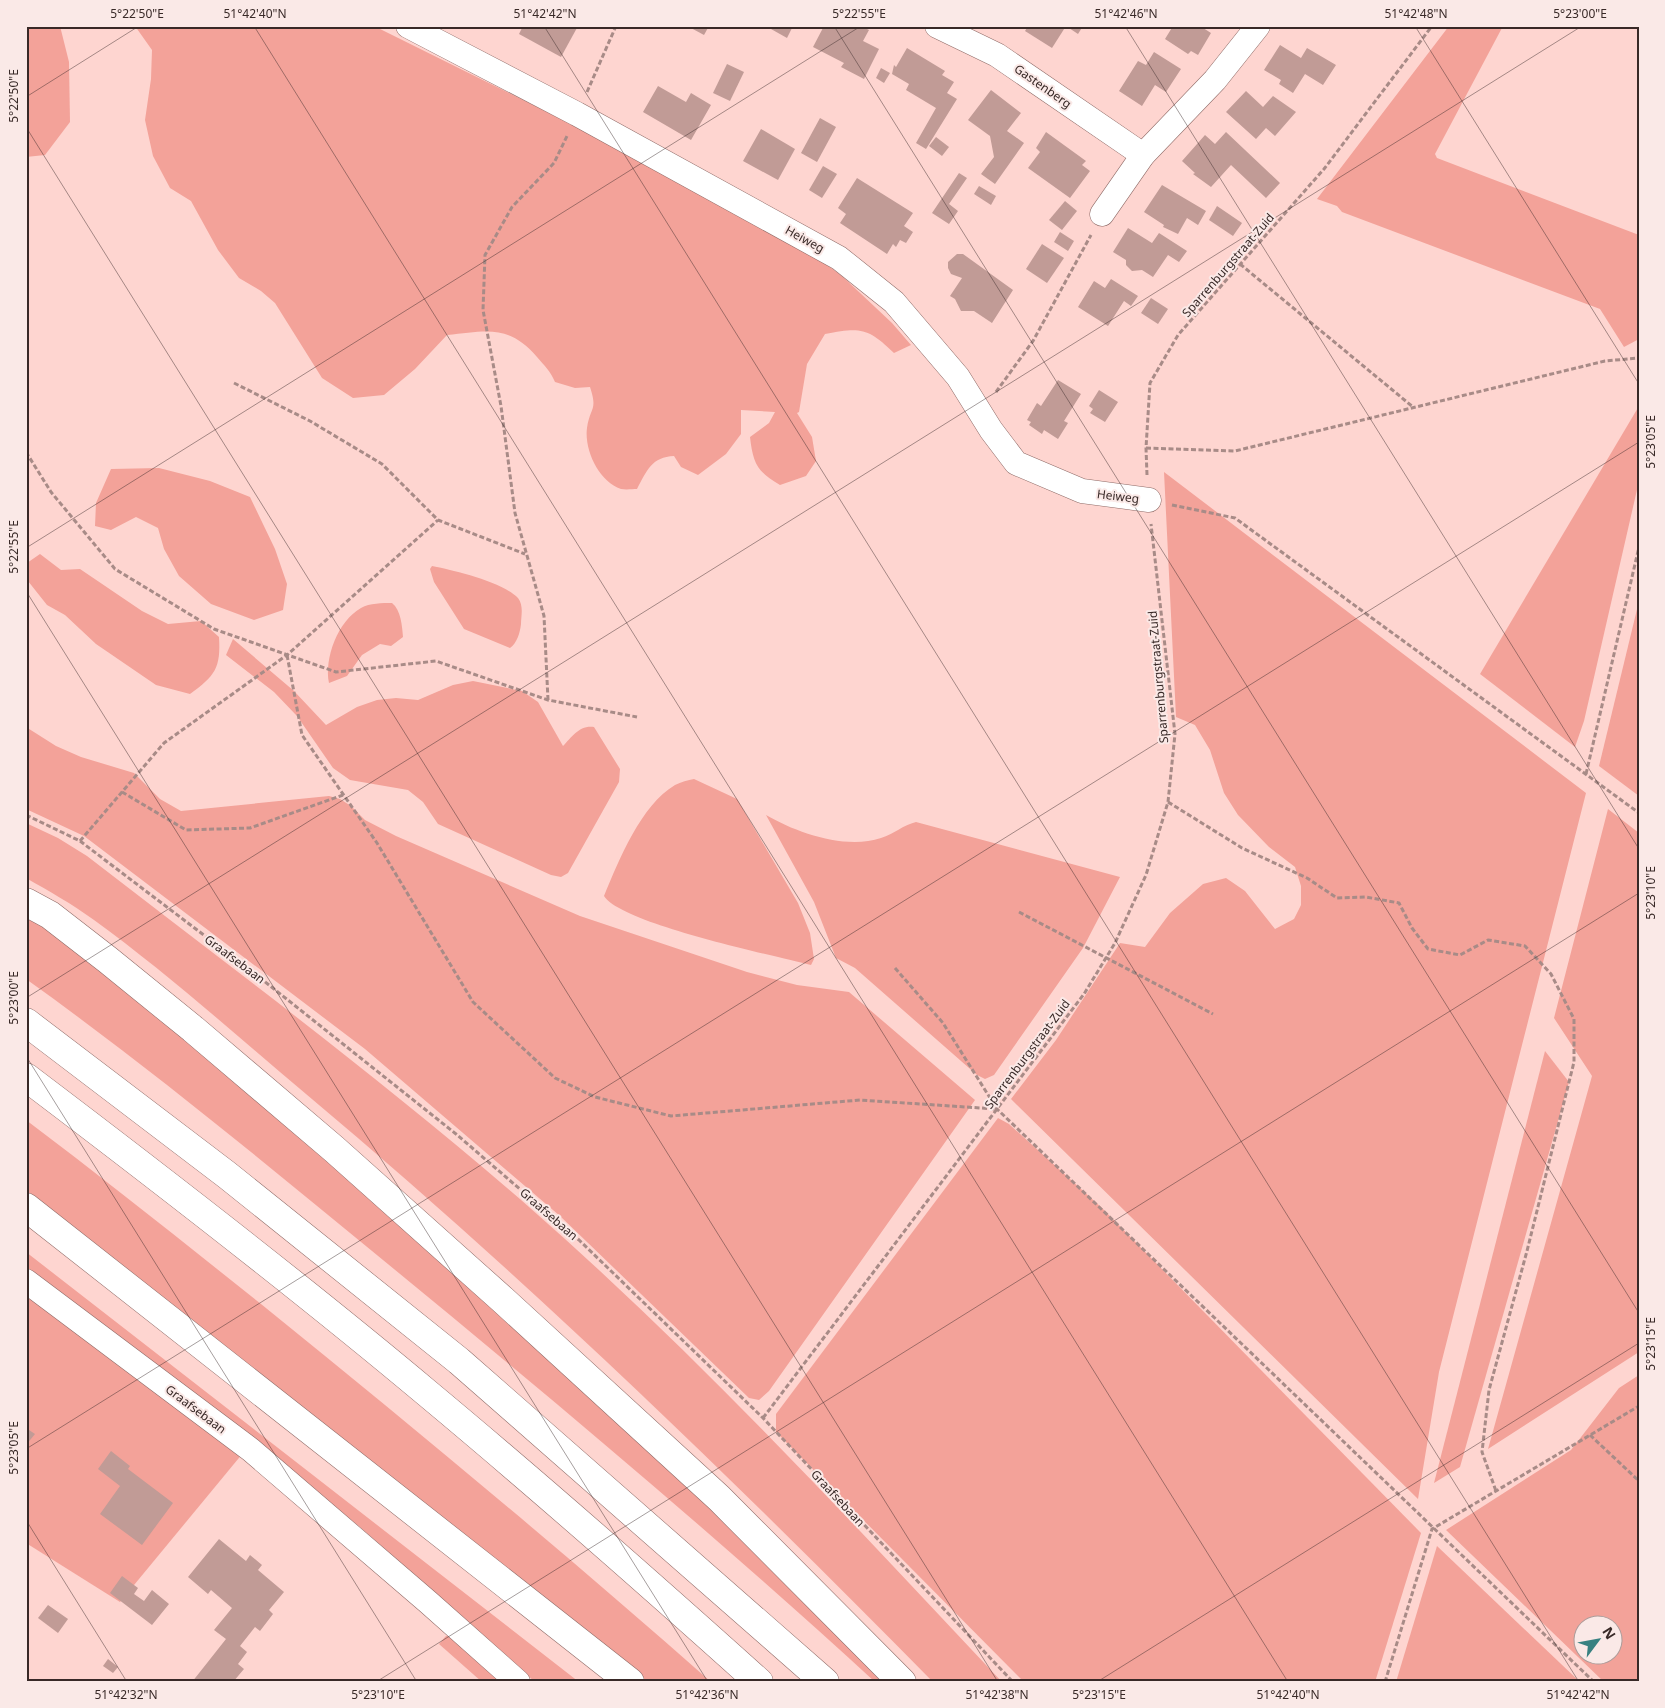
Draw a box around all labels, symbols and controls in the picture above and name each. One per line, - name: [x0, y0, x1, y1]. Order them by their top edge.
- text: 5°22'50"E: [110, 5, 164, 22]
- text: 51°42'40"N: [223, 5, 287, 22]
- text: 51°42'42"N: [513, 5, 577, 22]
- text: 5°22'55"E: [832, 5, 886, 22]
- text: 51°42'46"N: [1094, 5, 1158, 22]
- text: 51°42'48"N: [1384, 5, 1448, 22]
- text: 5°23'00"E: [1553, 5, 1607, 22]
- street label: Gastenberg: [1011, 60, 1075, 112]
- text: 5°22'50"E: [5, 69, 22, 123]
- street label: Sparrenburgstraat-Zuid: [1178, 209, 1278, 321]
- street label: Heiweg: [782, 221, 828, 257]
- text: 5°23'05"E: [1642, 415, 1659, 469]
- street label: Heiweg: [1096, 485, 1140, 507]
- text: 5°22'55"E: [5, 520, 22, 574]
- street label: Sparrenburgstraat-Zuid: [1144, 610, 1172, 744]
- text: 5°23'10"E: [1642, 866, 1659, 920]
- street label: Graafsebaan: [201, 931, 269, 987]
- text: 5°23'00"E: [5, 971, 22, 1025]
- street label: Sparrenburgstraat-Zuid: [980, 996, 1074, 1112]
- street label: Graafsebaan: [516, 1184, 582, 1244]
- text: 5°23'15"E: [1642, 1317, 1659, 1371]
- street label: Graafsebaan: [162, 1381, 230, 1437]
- text: 5°23'05"E: [5, 1421, 22, 1475]
- street label: Graafsebaan: [807, 1466, 869, 1530]
- north arrow: [1572, 1616, 1622, 1666]
- text: N: [1598, 1623, 1621, 1643]
- text: 51°42'32"N: [94, 1686, 158, 1703]
- text: 5°23'10"E: [351, 1686, 405, 1703]
- text: 51°42'36"N: [675, 1686, 739, 1703]
- text: 51°42'38"N: [965, 1686, 1029, 1703]
- text: 5°23'15"E: [1072, 1686, 1126, 1703]
- text: 51°42'40"N: [1256, 1686, 1320, 1703]
- text: 51°42'42"N: [1546, 1686, 1610, 1703]

